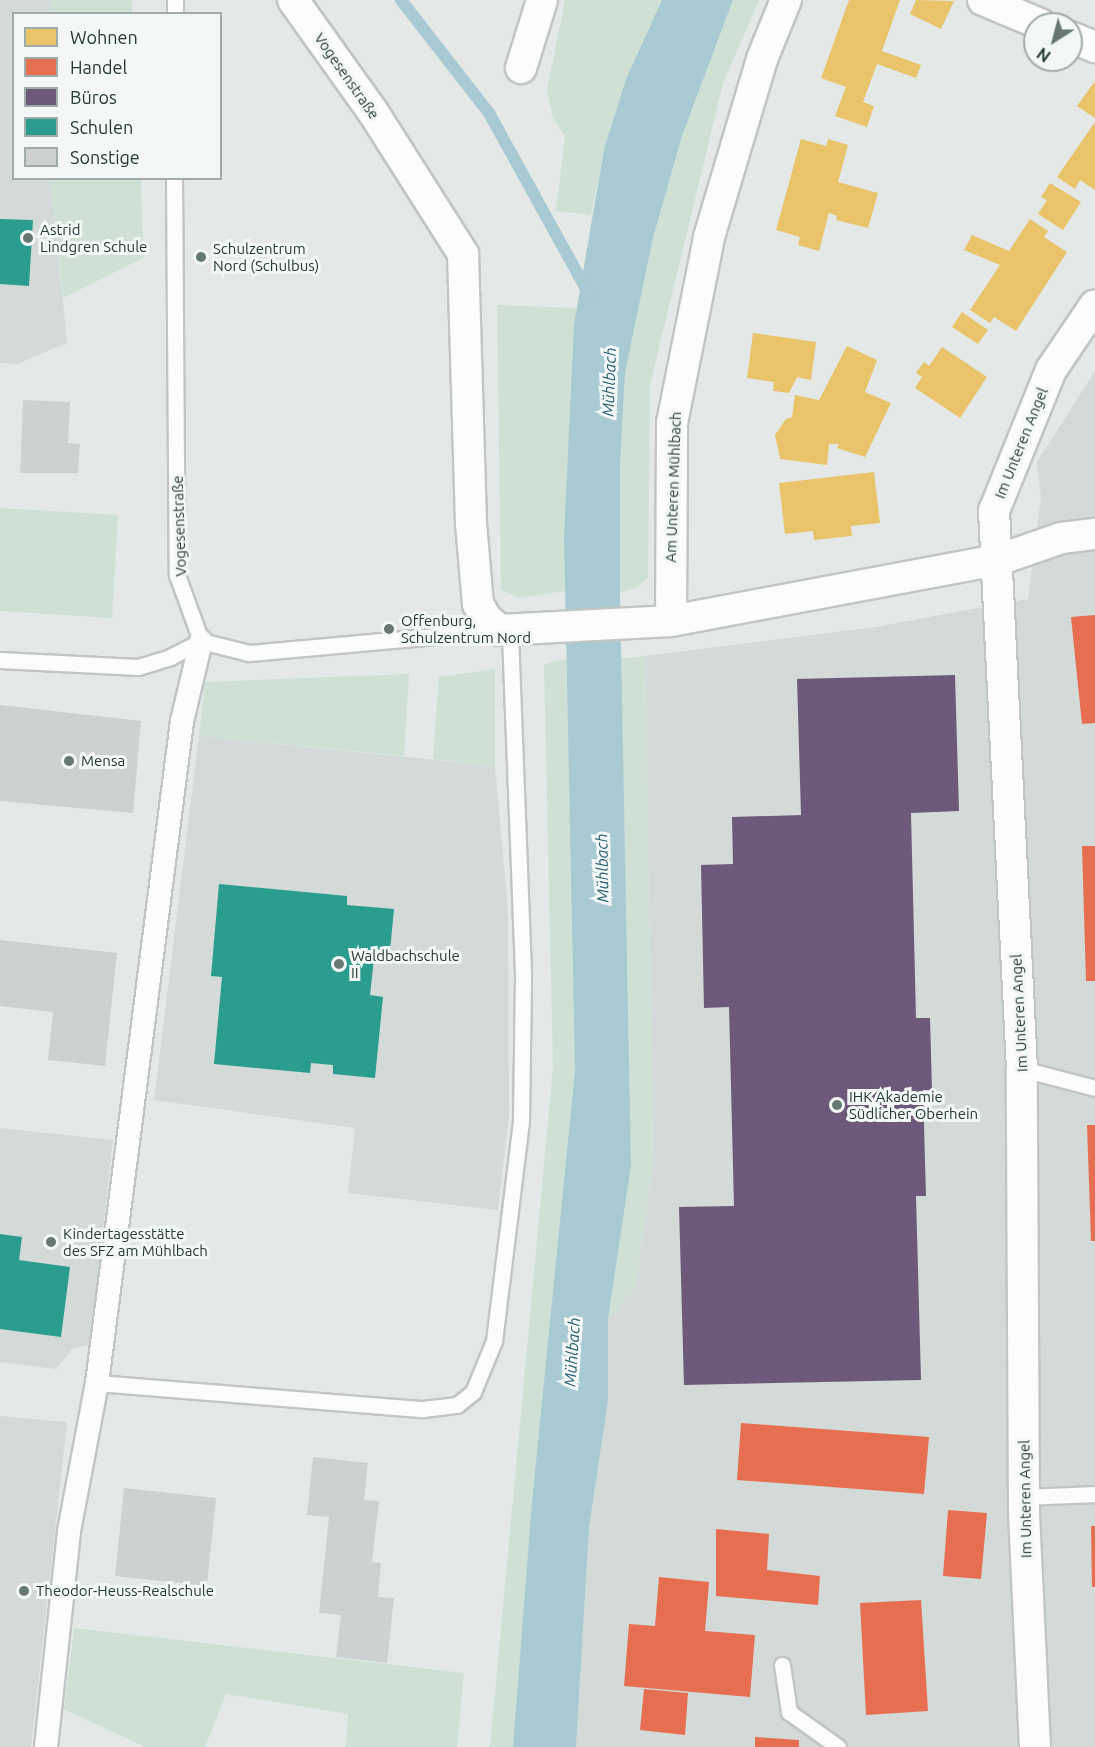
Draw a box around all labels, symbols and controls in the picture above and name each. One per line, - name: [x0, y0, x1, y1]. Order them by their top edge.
- legend: [12, 12, 222, 180]
- north arrow: [1023, 12, 1083, 72]
- text: Wohnen: [70, 27, 138, 47]
- street label: Vogesenstraße: [311, 29, 383, 123]
- text: N: [1033, 44, 1054, 66]
- text: Handel: [70, 57, 127, 77]
- text: Büros: [70, 87, 117, 107]
- text: Schulen: [70, 117, 133, 137]
- text: Sonstige: [70, 147, 140, 167]
- place label: Astrid Lindgren Schule: [40, 220, 147, 255]
- marker: Astrid Lindgren Schule: [21, 231, 35, 245]
- place label: Schulzentrum Nord (Schulbus): [213, 239, 319, 274]
- marker: Schulzentrum Nord (Schulbus): [194, 250, 208, 264]
- water label: Mühlbach: [598, 347, 620, 417]
- street label: Im Unteren Angel: [991, 385, 1051, 501]
- street label: Am Unteren Mühlbach: [661, 411, 685, 563]
- street label: Vogesenstraße: [168, 475, 190, 577]
- place label: Offenburg, Schulzentrum Nord: [401, 611, 531, 646]
- marker: Offenburg, Schulzentrum Nord: [382, 622, 396, 636]
- place label: Mensa: [81, 752, 125, 770]
- marker: Mensa: [62, 754, 76, 768]
- water label: Mühlbach: [592, 833, 612, 903]
- place label: Waldbachschule II: [351, 946, 460, 981]
- street label: Im Unteren Angel: [1007, 953, 1031, 1073]
- marker: Waldbachschule II: [332, 957, 346, 971]
- place label: IHK Akademie Südlicher Oberhein: [849, 1087, 978, 1122]
- marker: IHK Akademie Südlicher Oberhein: [830, 1098, 844, 1112]
- place label: Kindertagesstätte des SFZ am Mühlbach: [63, 1224, 208, 1259]
- marker: Kindertagesstätte des SFZ am Mühlbach: [44, 1235, 58, 1249]
- water label: Mühlbach: [560, 1317, 584, 1387]
- street label: Im Unteren Angel: [1015, 1440, 1035, 1558]
- place label: Theodor-Heuss-Realschule: [36, 1582, 214, 1600]
- marker: Theodor-Heuss-Realschule: [17, 1584, 31, 1598]

